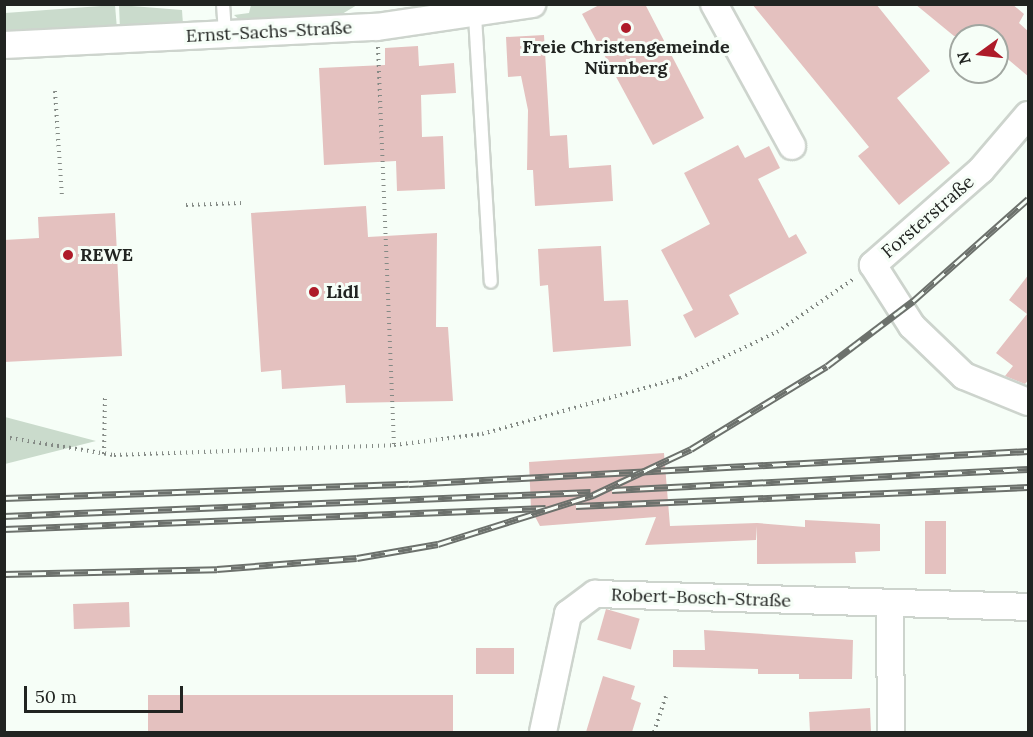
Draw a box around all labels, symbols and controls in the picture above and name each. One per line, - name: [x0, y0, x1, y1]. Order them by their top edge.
- street label: Ernst-Sachs-Straße: [185, 17, 353, 47]
- marker: Freie Christengemeinde Nürnberg: [619, 21, 633, 35]
- north arrow: [949, 24, 1009, 84]
- place label: Freie Christengemeinde Nürnberg: [522, 37, 730, 80]
- text: N: [952, 50, 975, 67]
- street label: Forsterstraße: [878, 171, 978, 263]
- place label: REWE: [80, 244, 133, 266]
- marker: REWE: [61, 248, 75, 262]
- place label: Lidl: [326, 281, 359, 303]
- marker: Lidl: [307, 285, 321, 299]
- street label: Robert-Bosch-Straße: [610, 584, 792, 612]
- scale bar: [27, 674, 186, 712]
- text: 50 m: [35, 685, 77, 708]

